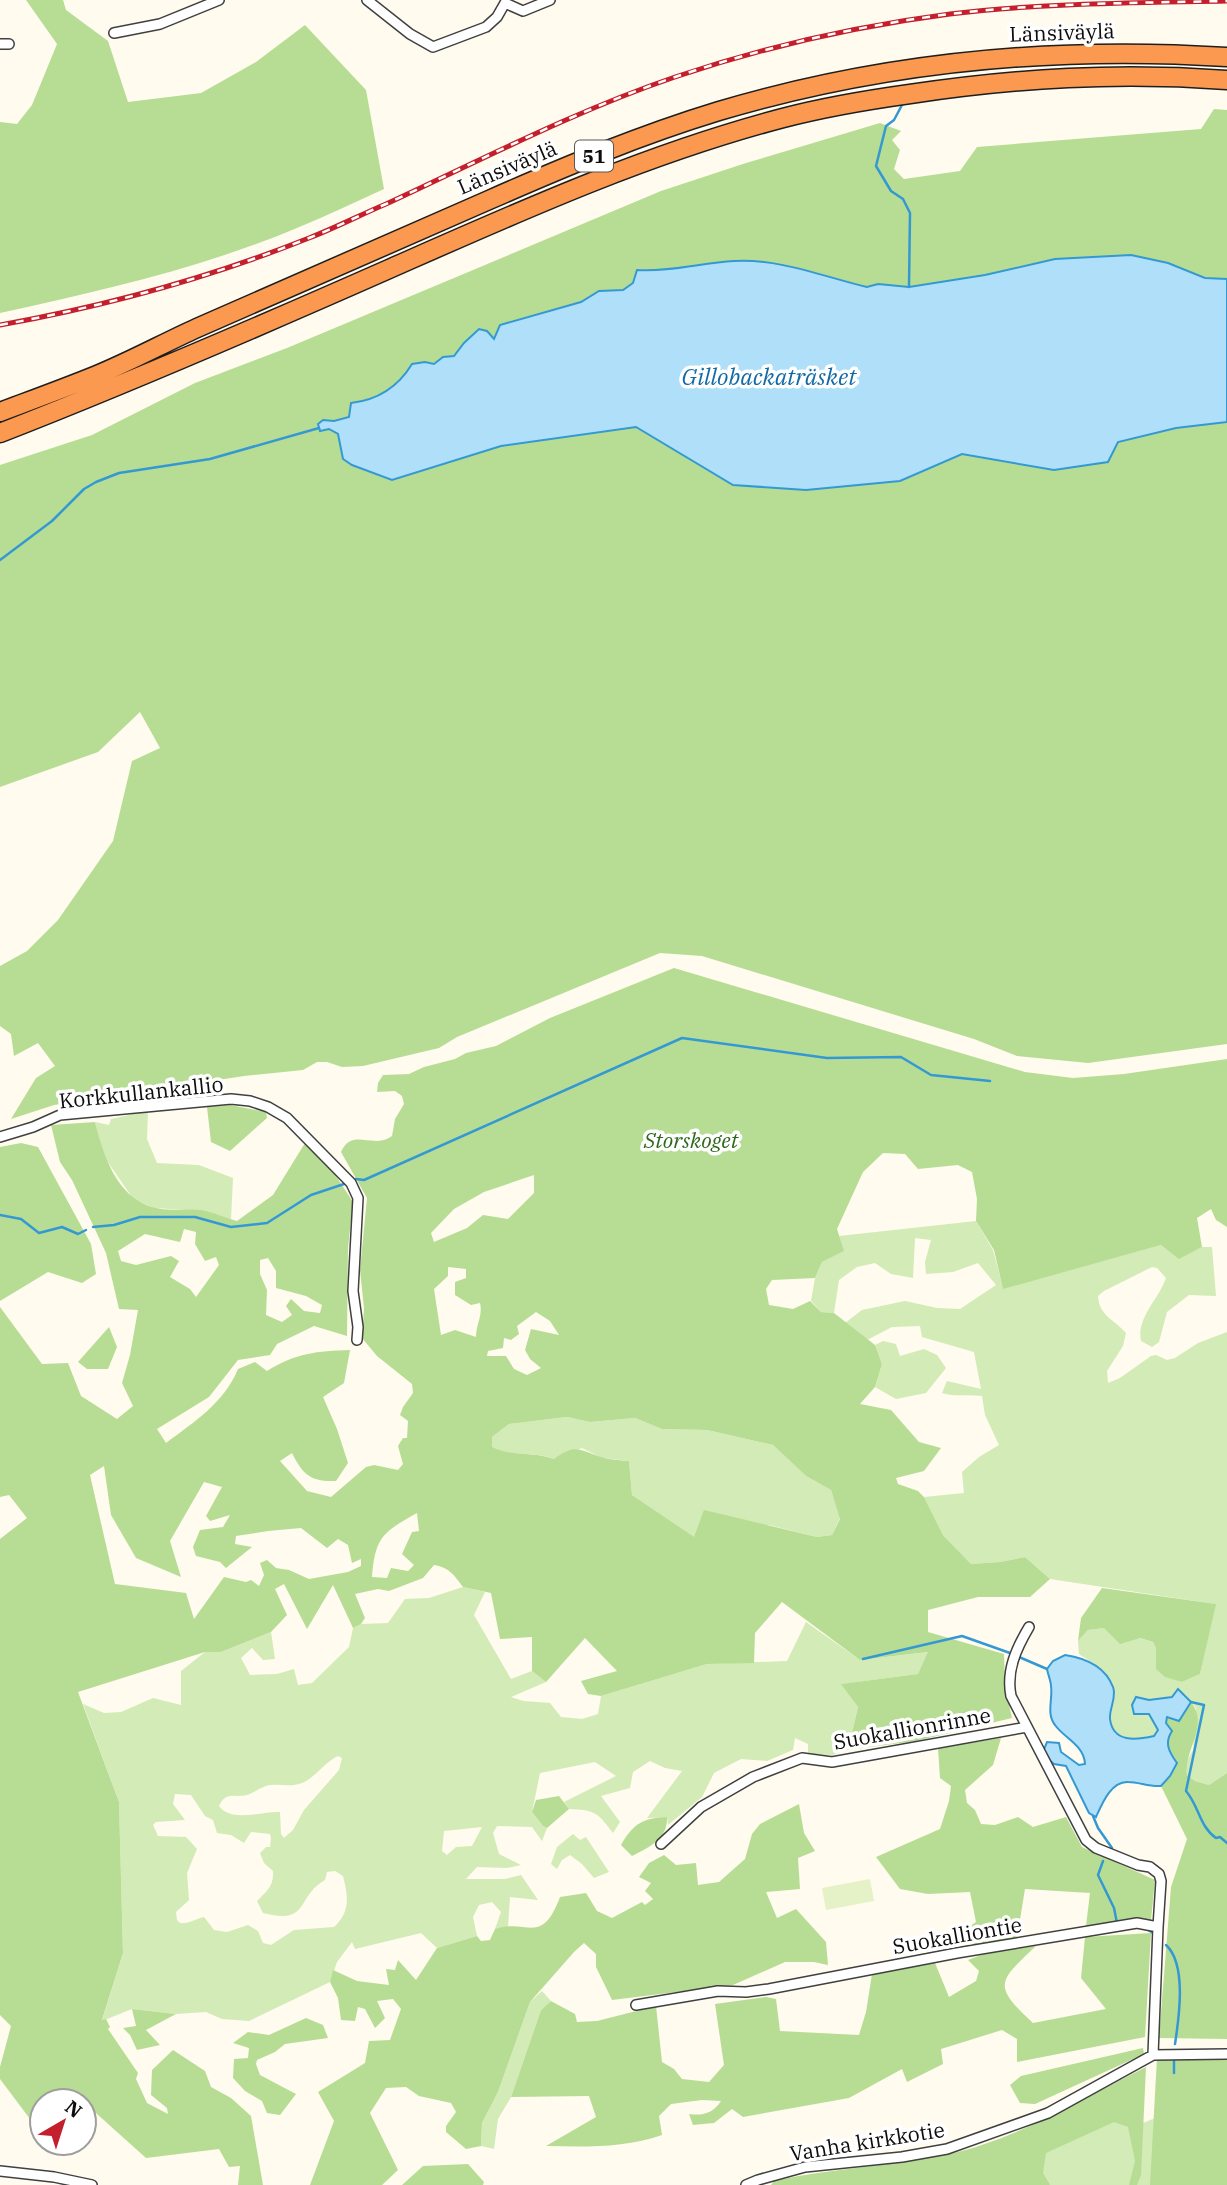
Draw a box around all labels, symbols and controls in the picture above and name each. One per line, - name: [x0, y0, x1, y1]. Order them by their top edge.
- street label: Länsiväylä: [1009, 16, 1115, 48]
- street label: Länsiväylä: [453, 134, 561, 200]
- road number: 51: [575, 140, 613, 172]
- water label: Gillobackaträsket: [682, 361, 857, 391]
- street label: Korkkullankallio: [57, 1069, 225, 1115]
- park label: Storskoget: [643, 1126, 739, 1154]
- street label: Suokallionrinne: [831, 1700, 993, 1756]
- street label: Suokalliontie: [890, 1910, 1024, 1960]
- north arrow: [28, 2087, 98, 2157]
- text: N: [60, 2095, 87, 2123]
- street label: Vanha kirkkotie: [788, 2115, 946, 2167]

